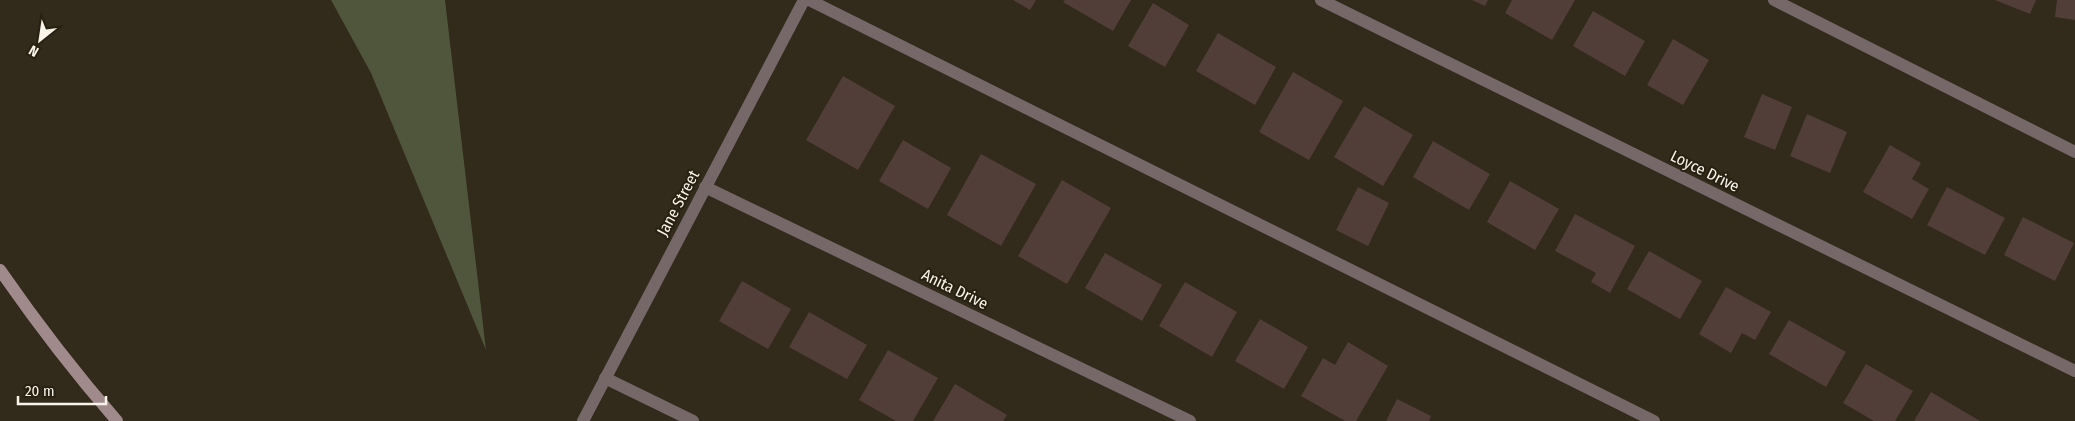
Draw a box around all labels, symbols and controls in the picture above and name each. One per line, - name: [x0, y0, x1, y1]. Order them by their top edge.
- north arrow: [15, 15, 65, 65]
- text: N: [26, 41, 42, 60]
- street label: Loyce Drive: [1667, 146, 1743, 196]
- street label: Jane Street: [653, 166, 704, 239]
- street label: Anita Drive: [919, 265, 991, 313]
- scale bar: [18, 374, 105, 406]
- text: 20 m: [25, 382, 55, 400]

